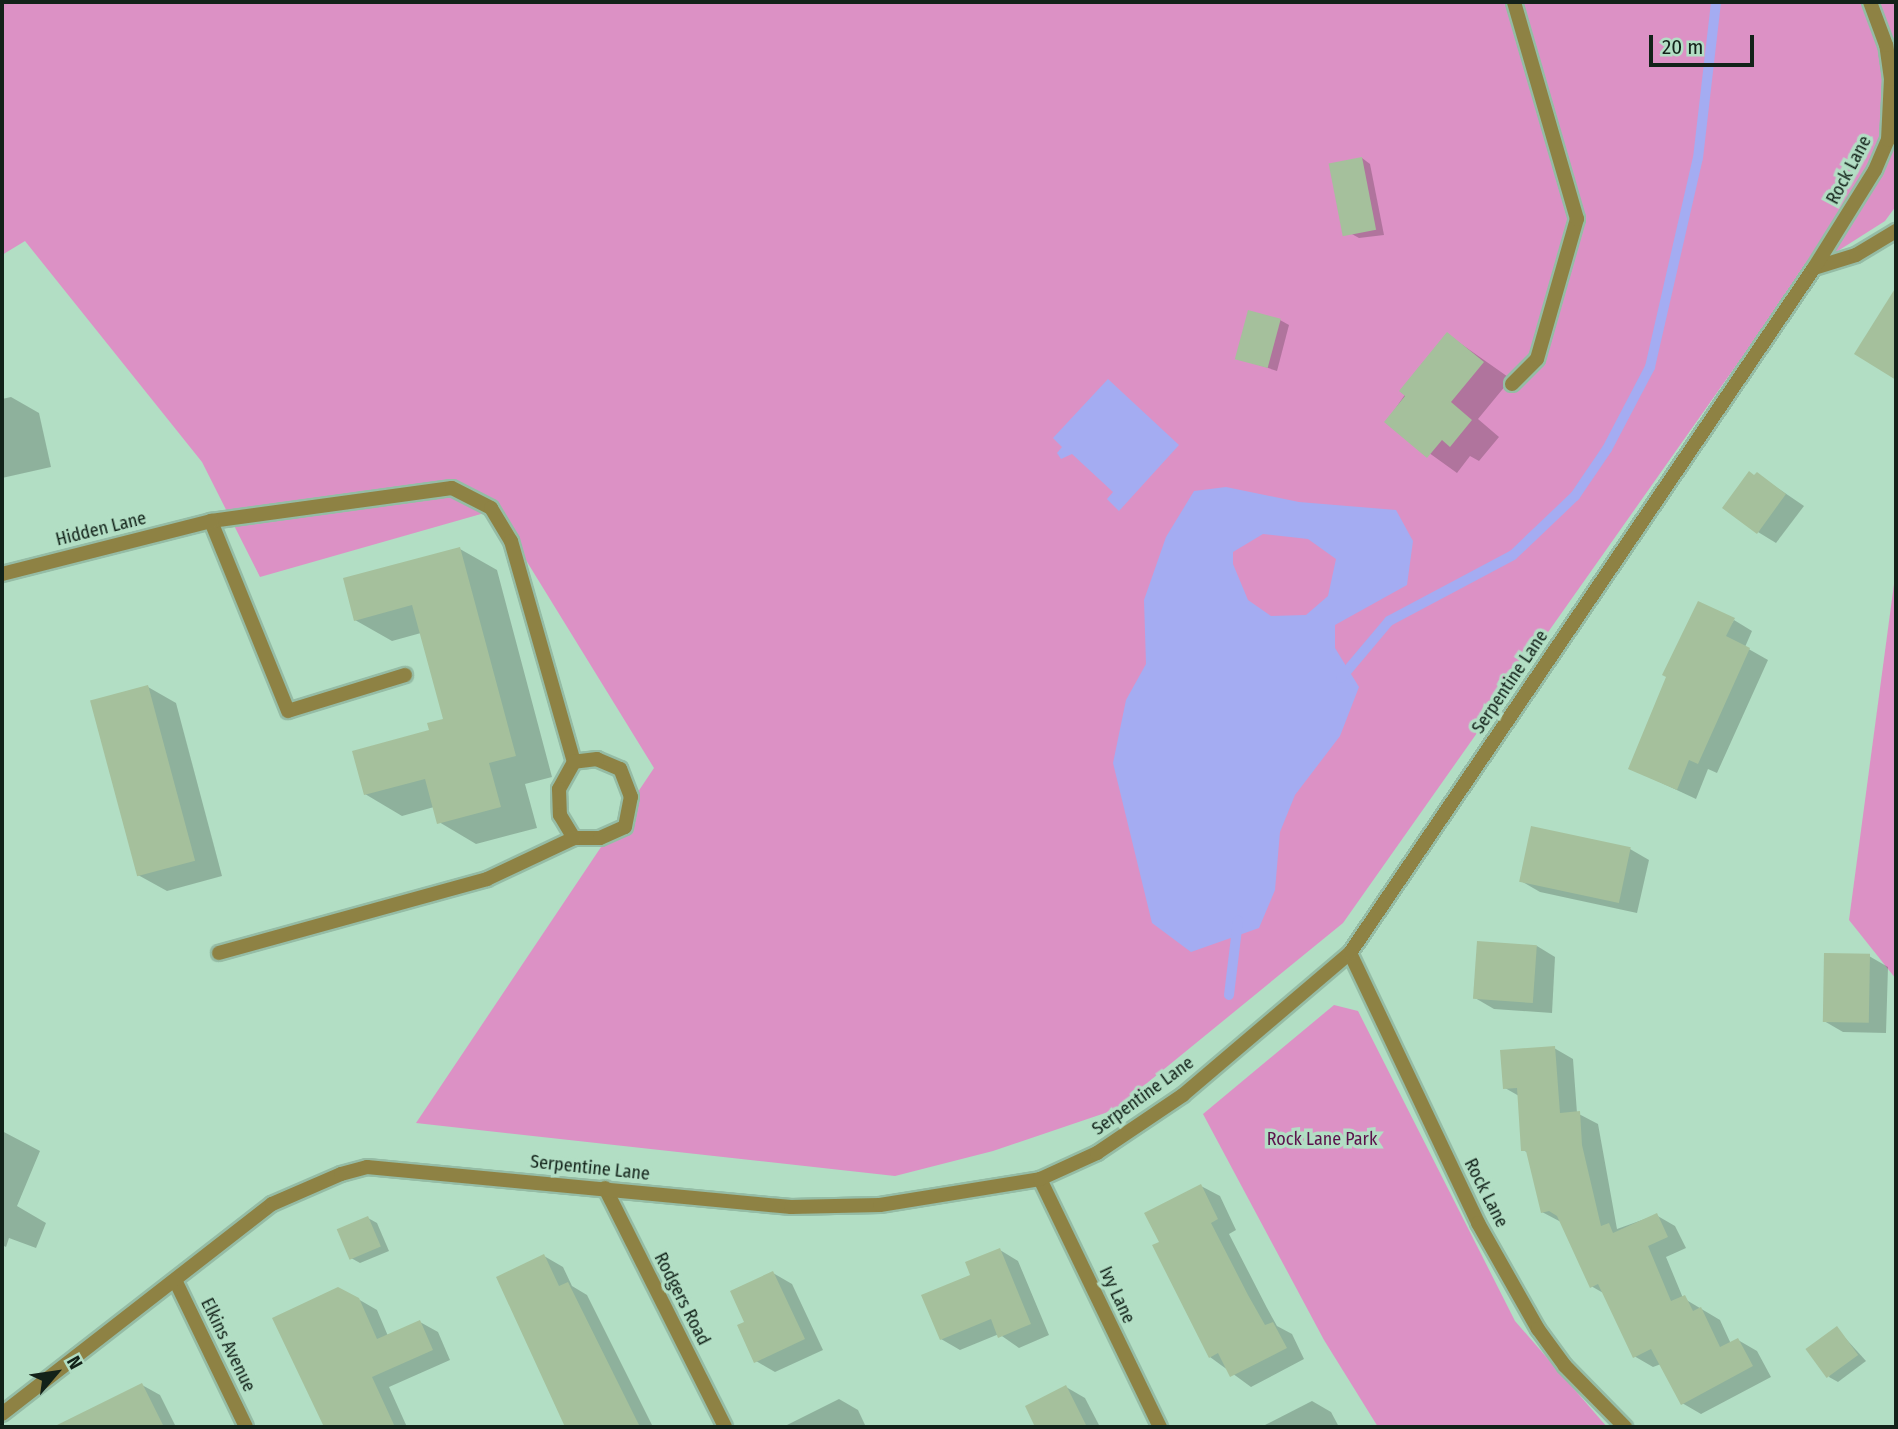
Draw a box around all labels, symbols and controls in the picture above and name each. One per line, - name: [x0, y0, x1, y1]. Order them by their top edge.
- scale bar: [1653, 21, 1758, 65]
- text: 20 m: [1662, 34, 1703, 60]
- street label: Rock Lane: [1822, 132, 1876, 208]
- street label: Hidden Lane: [54, 507, 148, 551]
- street label: Serpentine Lane: [1467, 626, 1553, 738]
- street label: Serpentine Lane: [1088, 1052, 1198, 1140]
- park label: Rock Lane Park: [1267, 1128, 1377, 1150]
- street label: Serpentine Lane: [529, 1151, 651, 1185]
- street label: Rock Lane: [1459, 1155, 1513, 1231]
- street label: Rodgers Road: [649, 1249, 715, 1349]
- street label: Ivy Lane: [1095, 1263, 1139, 1327]
- street label: Elkins Avenue: [196, 1295, 260, 1395]
- north arrow: [21, 1338, 91, 1408]
- text: N: [62, 1352, 88, 1373]

